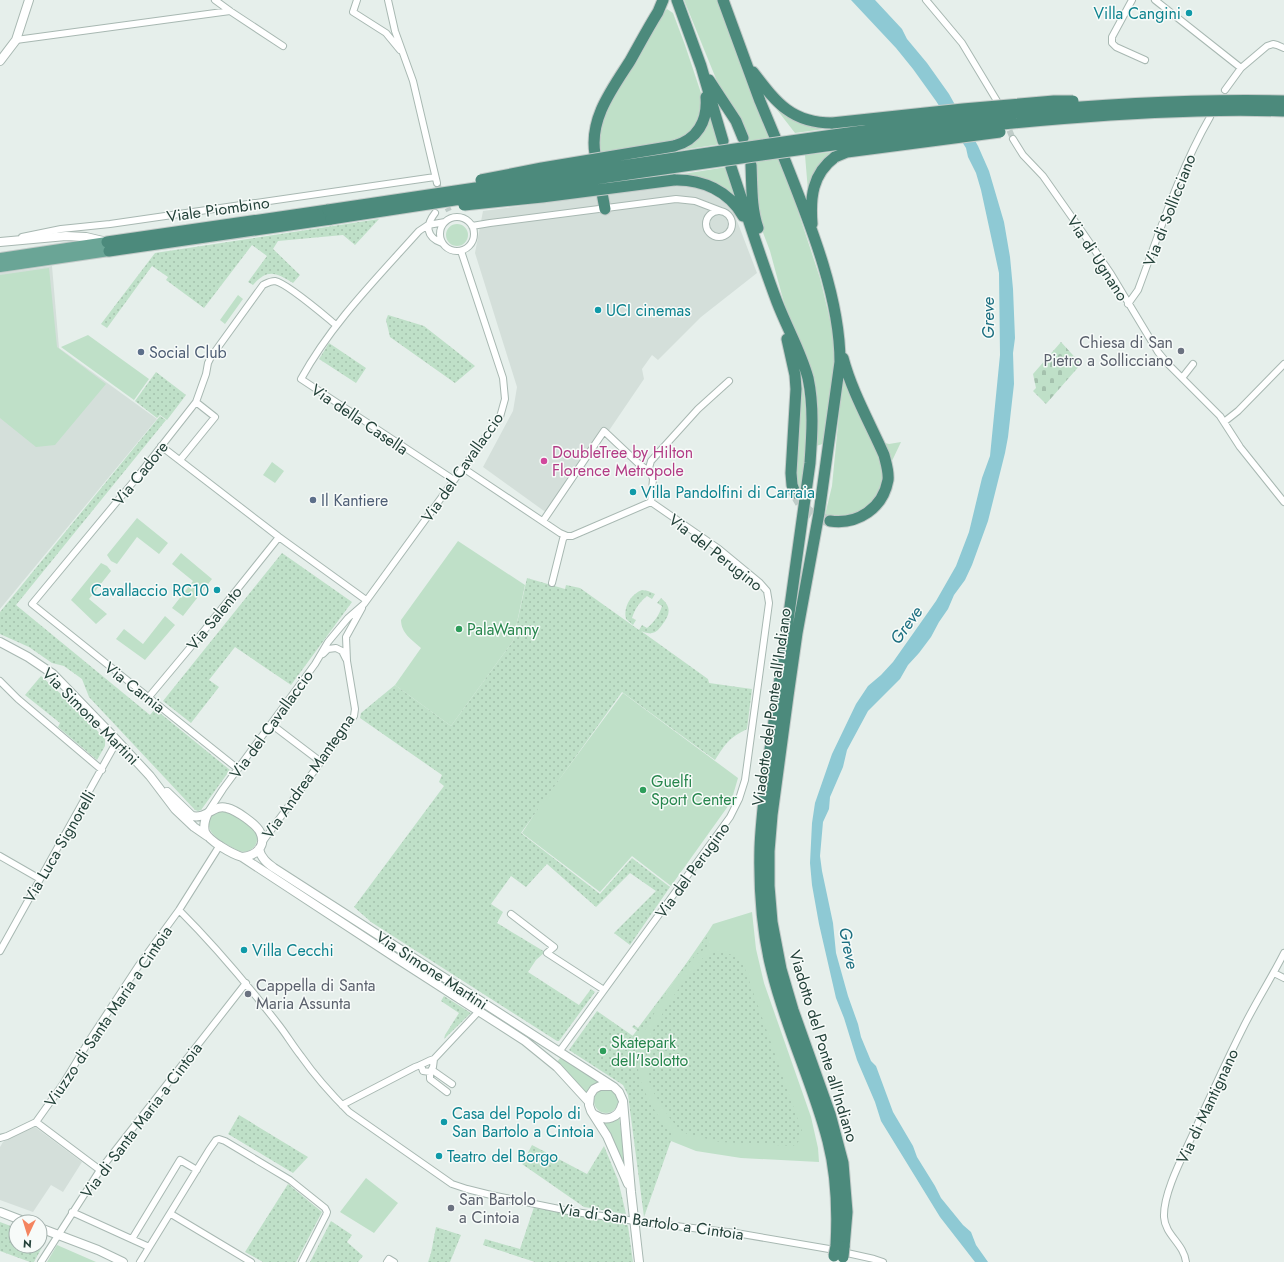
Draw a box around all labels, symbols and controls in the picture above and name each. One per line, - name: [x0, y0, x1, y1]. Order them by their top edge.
- place label: Villa Cangini: [1094, 2, 1181, 25]
- marker: Villa Cangini: [1184, 8, 1194, 18]
- street label: Via di Sollicciano: [1137, 150, 1202, 270]
- street label: Viale Piombino: [165, 191, 271, 228]
- street label: Via di Ugnano: [1061, 211, 1134, 306]
- water label: Greve: [976, 297, 1000, 339]
- place label: UCI cinemas: [606, 299, 691, 322]
- marker: UCI cinemas: [593, 305, 603, 315]
- place label: Chiesa di San Pietro a Sollicciano: [1043, 331, 1173, 372]
- place label: Social Club: [149, 341, 227, 364]
- marker: Chiesa di San Pietro a Sollicciano: [1176, 346, 1186, 356]
- marker: Social Club: [136, 347, 146, 357]
- street label: Via della Casella: [307, 378, 413, 460]
- street label: Via del Cavallaccio: [416, 407, 509, 527]
- street label: Via Cadore: [107, 436, 174, 511]
- place label: DoubleTree by Hilton Florence Metropole: [552, 441, 693, 482]
- marker: DoubleTree by Hilton Florence Metropole: [539, 456, 549, 466]
- place label: Villa Pandolfini di Carraia: [641, 481, 815, 504]
- marker: Villa Pandolfini di Carraia: [628, 487, 638, 497]
- place label: Il Kantiere: [321, 489, 388, 512]
- marker: Il Kantiere: [308, 495, 318, 505]
- street label: Via del Perugino: [664, 508, 768, 597]
- place label: Cavallaccio RC10: [91, 579, 209, 602]
- street label: Via Salento: [181, 581, 248, 655]
- marker: Cavallaccio RC10: [212, 585, 222, 595]
- water label: Greve: [884, 601, 928, 649]
- street label: Viadotto del Ponte all'Indiano: [746, 606, 797, 808]
- place label: PalaWanny: [467, 618, 540, 641]
- marker: PalaWanny: [454, 624, 464, 634]
- street label: Via Carnia: [99, 656, 170, 719]
- street label: Via Simone Martini: [37, 662, 145, 770]
- street label: Via del Cavallaccio: [224, 665, 319, 783]
- street label: Via Andrea Mantegna: [257, 709, 360, 843]
- place label: Guelfi Sport Center: [651, 770, 737, 811]
- marker: Guelfi Sport Center: [638, 785, 648, 795]
- street label: Via Luca Signorelli: [18, 786, 101, 907]
- street label: Via del Perugino: [650, 817, 735, 923]
- street label: Viuzzo di Santa Maria a Cintoia: [39, 921, 178, 1111]
- water label: Greve: [833, 925, 865, 971]
- street label: Via Simone Martini: [371, 926, 492, 1015]
- place label: Villa Cecchi: [252, 939, 334, 962]
- marker: Villa Cecchi: [239, 945, 249, 955]
- street label: Viadotto del Ponte all'Indiano: [783, 947, 864, 1145]
- place label: Cappella di Santa Maria Assunta: [256, 974, 375, 1015]
- marker: Cappella di Santa Maria Assunta: [243, 989, 253, 999]
- place label: Skatepark dell'Isolotto: [611, 1031, 688, 1072]
- street label: Via di Santa Maria a Cintoia: [75, 1038, 208, 1203]
- street label: Via di Mantignano: [1171, 1045, 1244, 1168]
- marker: Skatepark dell'Isolotto: [598, 1046, 608, 1056]
- place label: Casa del Popolo di San Bartolo a Cintoia: [452, 1102, 594, 1143]
- marker: Casa del Popolo di San Bartolo a Cintoia: [439, 1117, 449, 1127]
- place label: Teatro del Borgo: [447, 1145, 558, 1168]
- marker: Teatro del Borgo: [434, 1151, 444, 1161]
- place label: San Bartolo a Cintoia: [459, 1188, 536, 1229]
- street label: Via di San Bartolo a Cintoia: [557, 1197, 745, 1246]
- marker: San Bartolo a Cintoia: [446, 1203, 456, 1213]
- north arrow: [8, 1214, 48, 1254]
- text: N: [22, 1236, 32, 1252]

